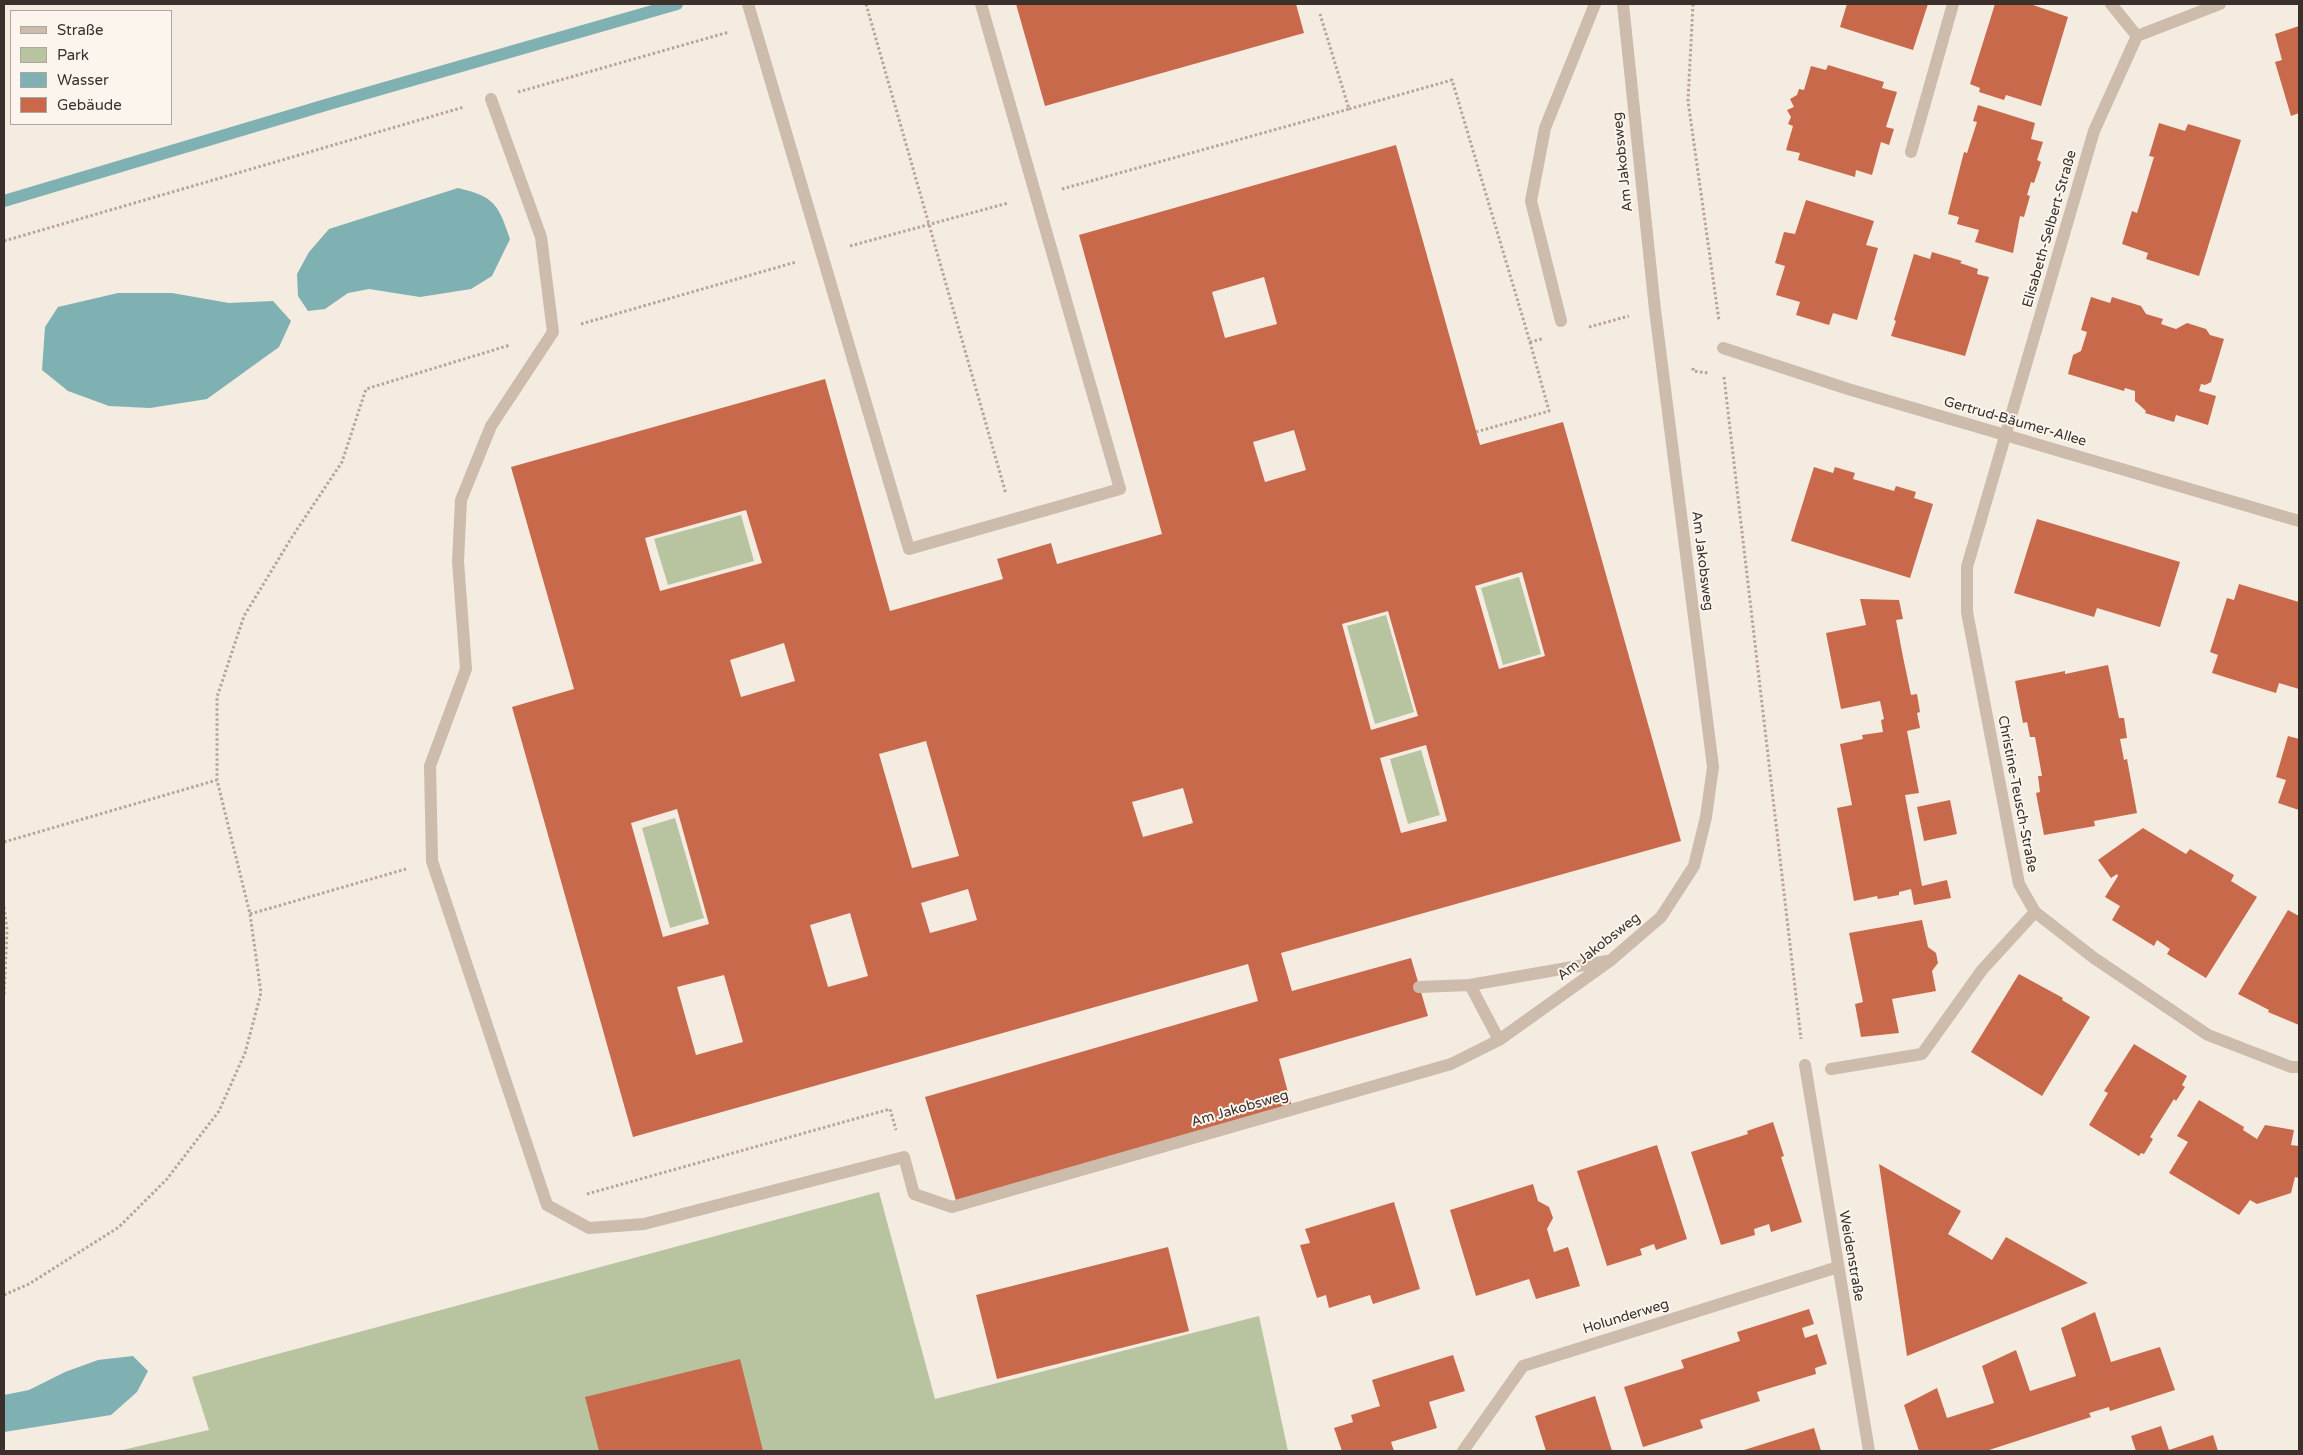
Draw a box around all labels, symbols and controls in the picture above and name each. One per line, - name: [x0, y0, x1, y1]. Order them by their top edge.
- legend: [10, 10, 172, 125]
- text: Straße: [57, 21, 103, 39]
- text: Park: [57, 46, 89, 64]
- text: Wasser: [57, 71, 109, 89]
- text: Gebäude: [57, 96, 122, 114]
- street label: Am Jakobsweg: [1609, 111, 1637, 213]
- street label: Elisabeth-Selbert-Straße: [2019, 148, 2081, 310]
- street label: Gertrud-Bäumer-Allee: [1942, 394, 2088, 450]
- street label: Am Jakobsweg: [1688, 510, 1716, 612]
- street label: Christine-Teusch-Straße: [1994, 714, 2040, 874]
- street label: Am Jakobsweg: [1554, 909, 1644, 985]
- street label: Am Jakobsweg: [1189, 1087, 1291, 1131]
- street label: Weidenstraße: [1835, 1209, 1867, 1303]
- street label: Holunderweg: [1581, 1296, 1671, 1338]

